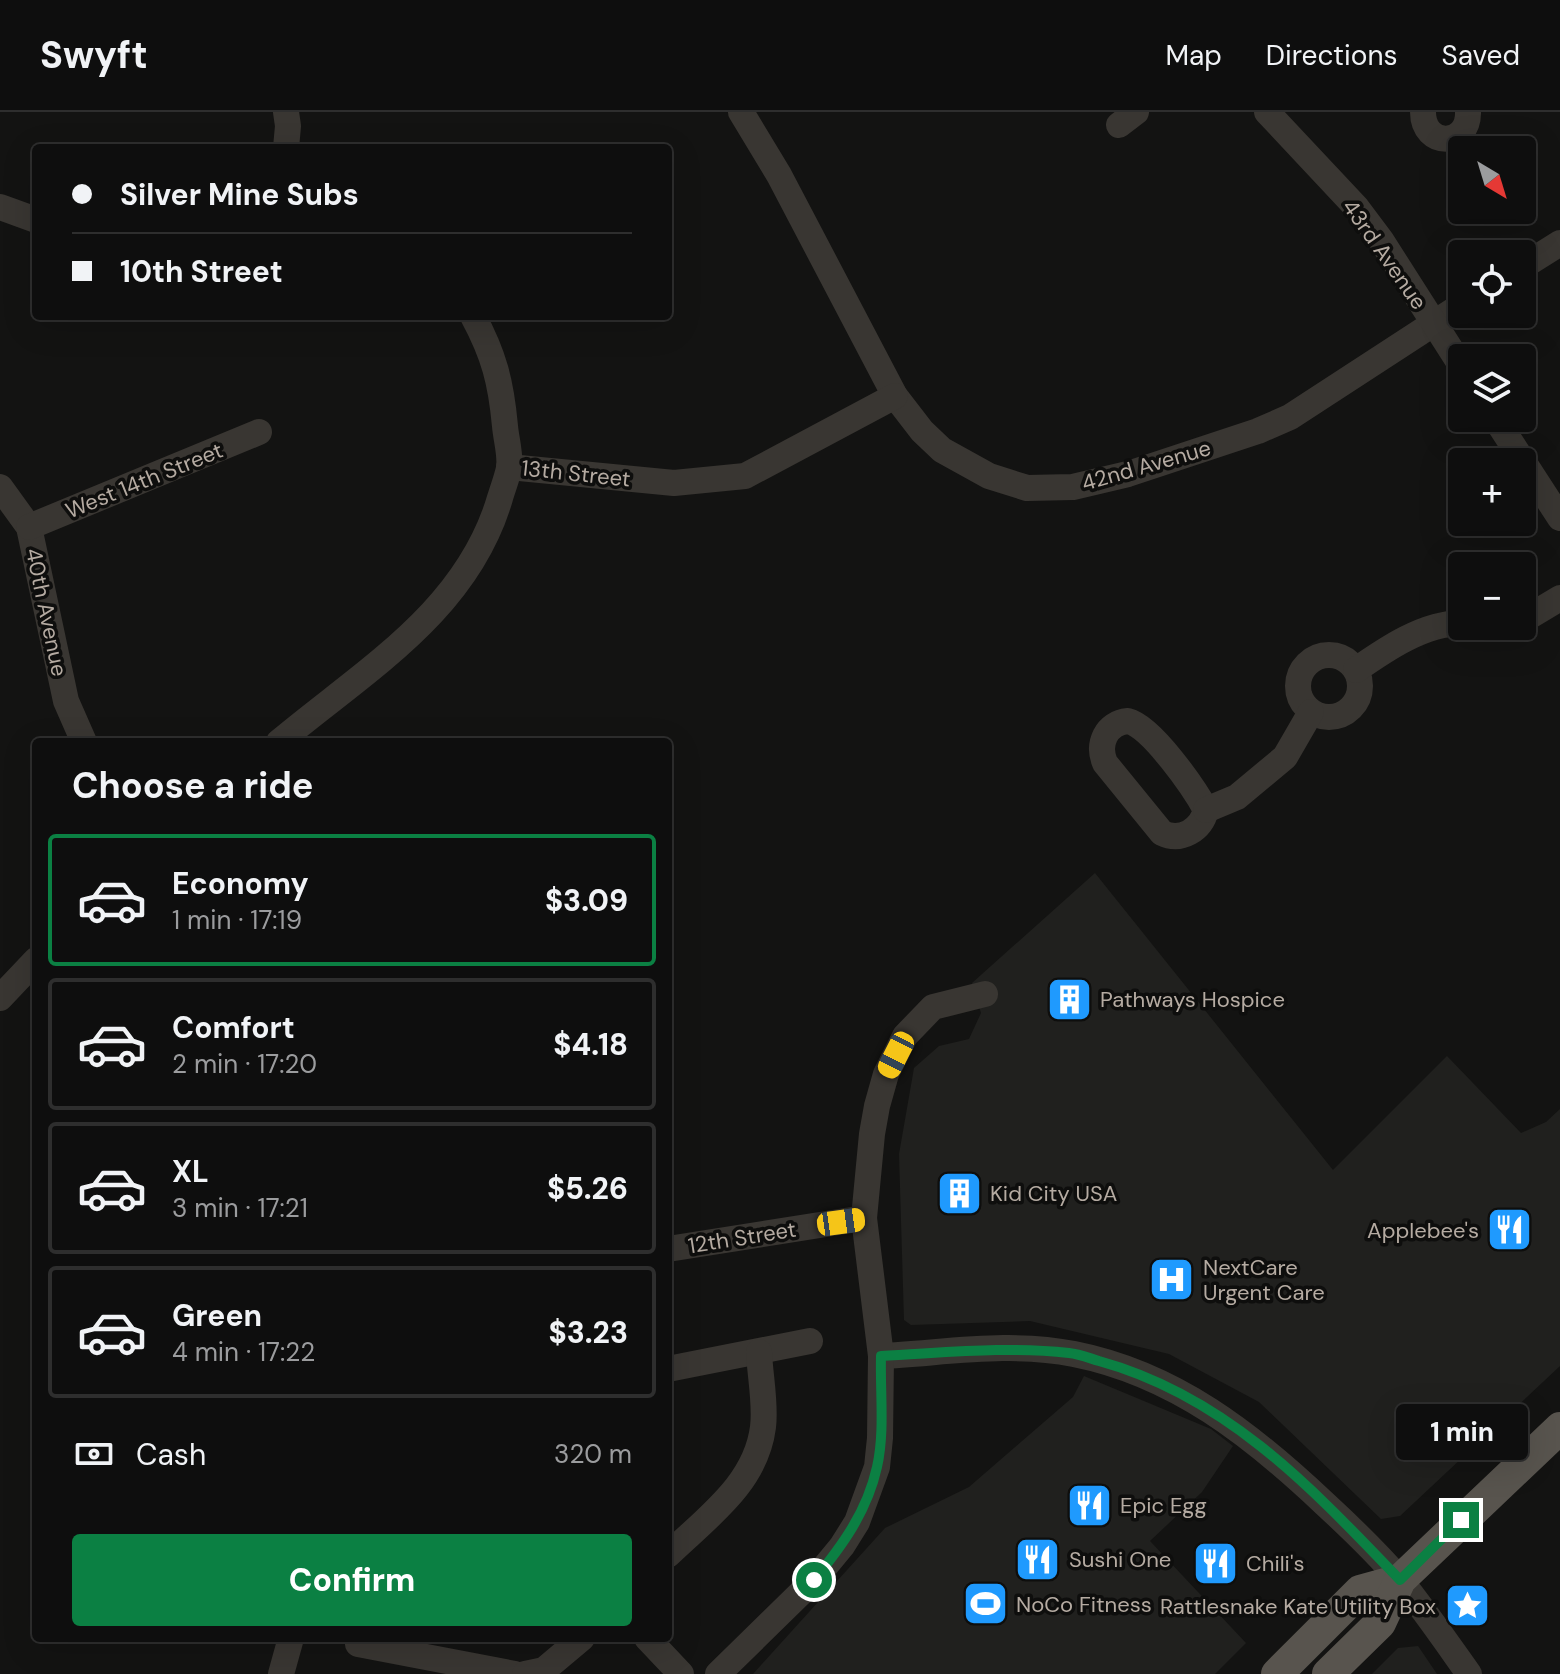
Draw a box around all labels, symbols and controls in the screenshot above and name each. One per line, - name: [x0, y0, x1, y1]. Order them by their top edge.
- text: Swyft: [40, 30, 148, 80]
- text: Map: [1165, 37, 1222, 74]
- text: Directions: [1266, 37, 1398, 74]
- text: Saved: [1442, 37, 1520, 74]
- north arrow: [1448, 136, 1536, 224]
- map controls: [1448, 136, 1536, 640]
- text: Silver Mine Subs: [120, 175, 359, 214]
- street label: 43rd Avenue: [1336, 193, 1433, 315]
- button: locate: [1448, 240, 1536, 328]
- text: 10th Street: [120, 252, 283, 291]
- button: layers: [1448, 344, 1536, 432]
- street label: 42nd Avenue: [1078, 433, 1214, 498]
- street label: West 14th Street: [61, 436, 227, 525]
- button: +: [1448, 448, 1536, 536]
- street label: 13th Street: [520, 453, 632, 494]
- street label: 40th Avenue: [19, 545, 74, 679]
- button: −: [1448, 552, 1536, 640]
- text: Choose a ride: [72, 762, 313, 809]
- icon: car: [76, 864, 148, 936]
- text: Economy: [172, 864, 309, 903]
- text: $3.09: [545, 881, 628, 920]
- text: 1 min · 17:19: [172, 903, 302, 937]
- building icon: Pathways Hospice: [1045, 975, 1093, 1023]
- place label: Pathways Hospice: [1100, 985, 1285, 1014]
- icon: car: [76, 1008, 148, 1080]
- text: Comfort: [172, 1008, 295, 1047]
- text: $4.18: [553, 1025, 628, 1064]
- car: [874, 1028, 918, 1082]
- text: 2 min · 17:20: [172, 1047, 317, 1081]
- icon: car: [76, 1152, 148, 1224]
- text: XL: [172, 1152, 209, 1191]
- text: $5.26: [547, 1169, 628, 1208]
- building icon: Kid City USA: [935, 1169, 983, 1217]
- place label: Kid City USA: [990, 1179, 1117, 1208]
- text: 3 min · 17:21: [172, 1191, 308, 1225]
- restaurant icon: Applebee's: [1486, 1206, 1534, 1254]
- car: [816, 1207, 866, 1237]
- street label: 12th Street: [686, 1215, 798, 1260]
- place label: Applebee's: [1367, 1216, 1479, 1245]
- place label: NextCare Urgent Care: [1203, 1253, 1325, 1307]
- hospital icon: NextCare Urgent Care: [1148, 1256, 1196, 1304]
- icon: car: [76, 1296, 148, 1368]
- text: Green: [172, 1296, 262, 1335]
- text: $3.23: [549, 1313, 628, 1352]
- text: 4 min · 17:22: [172, 1335, 315, 1369]
- callout: 1 min: [1395, 1404, 1527, 1460]
- text: 1 min: [1430, 1415, 1494, 1449]
- icon: cash: [72, 1432, 116, 1476]
- text: Cash: [136, 1435, 206, 1474]
- text: 320 m: [554, 1437, 632, 1471]
- restaurant icon: Epic Egg: [1065, 1481, 1113, 1529]
- place label: Epic Egg: [1120, 1491, 1207, 1520]
- route end: [1443, 1502, 1479, 1538]
- button: Confirm: [72, 1534, 632, 1626]
- restaurant icon: Sushi One: [1014, 1535, 1062, 1583]
- restaurant icon: Chili's: [1191, 1539, 1239, 1587]
- place label: Sushi One: [1069, 1545, 1171, 1574]
- place label: Chili's: [1246, 1549, 1304, 1578]
- route start: [796, 1562, 832, 1598]
- sports icon: NoCo Fitness: [961, 1580, 1009, 1628]
- place icon: Rattlesnake Kate Utility Box: [1443, 1582, 1491, 1630]
- place label: NoCo Fitness: [1016, 1590, 1152, 1619]
- place label: Rattlesnake Kate Utility Box: [1160, 1592, 1436, 1621]

